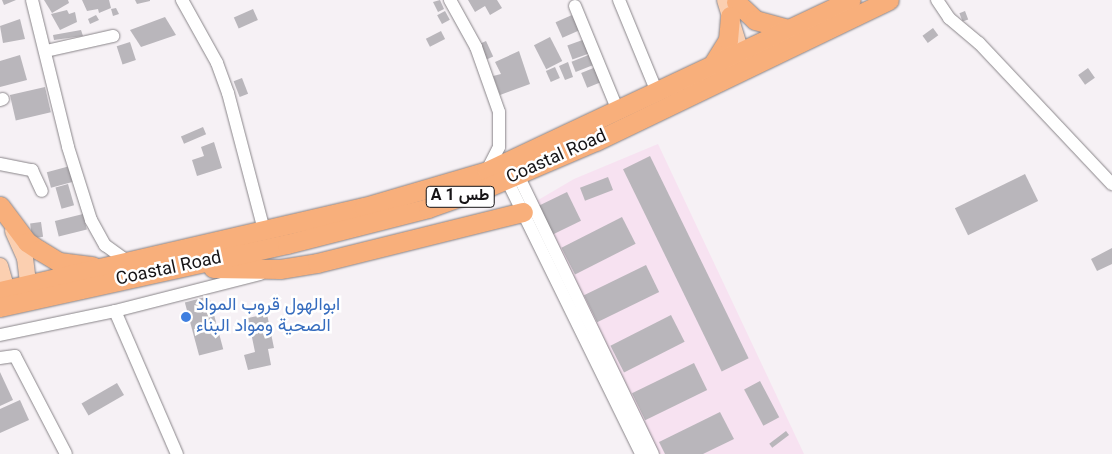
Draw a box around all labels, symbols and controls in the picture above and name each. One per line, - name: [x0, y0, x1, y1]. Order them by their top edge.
- street label: Coastal Road: [504, 126, 610, 190]
- road number: A 1 طس: [425, 183, 495, 210]
- street label: Coastal Road: [114, 248, 224, 292]
- place label: ابوالهول قروب المواد الصحية ومواد البناء: [196, 296, 340, 338]
- marker: ابوالهول قروب المواد الصحية ومواد البناء: [180, 311, 192, 323]

